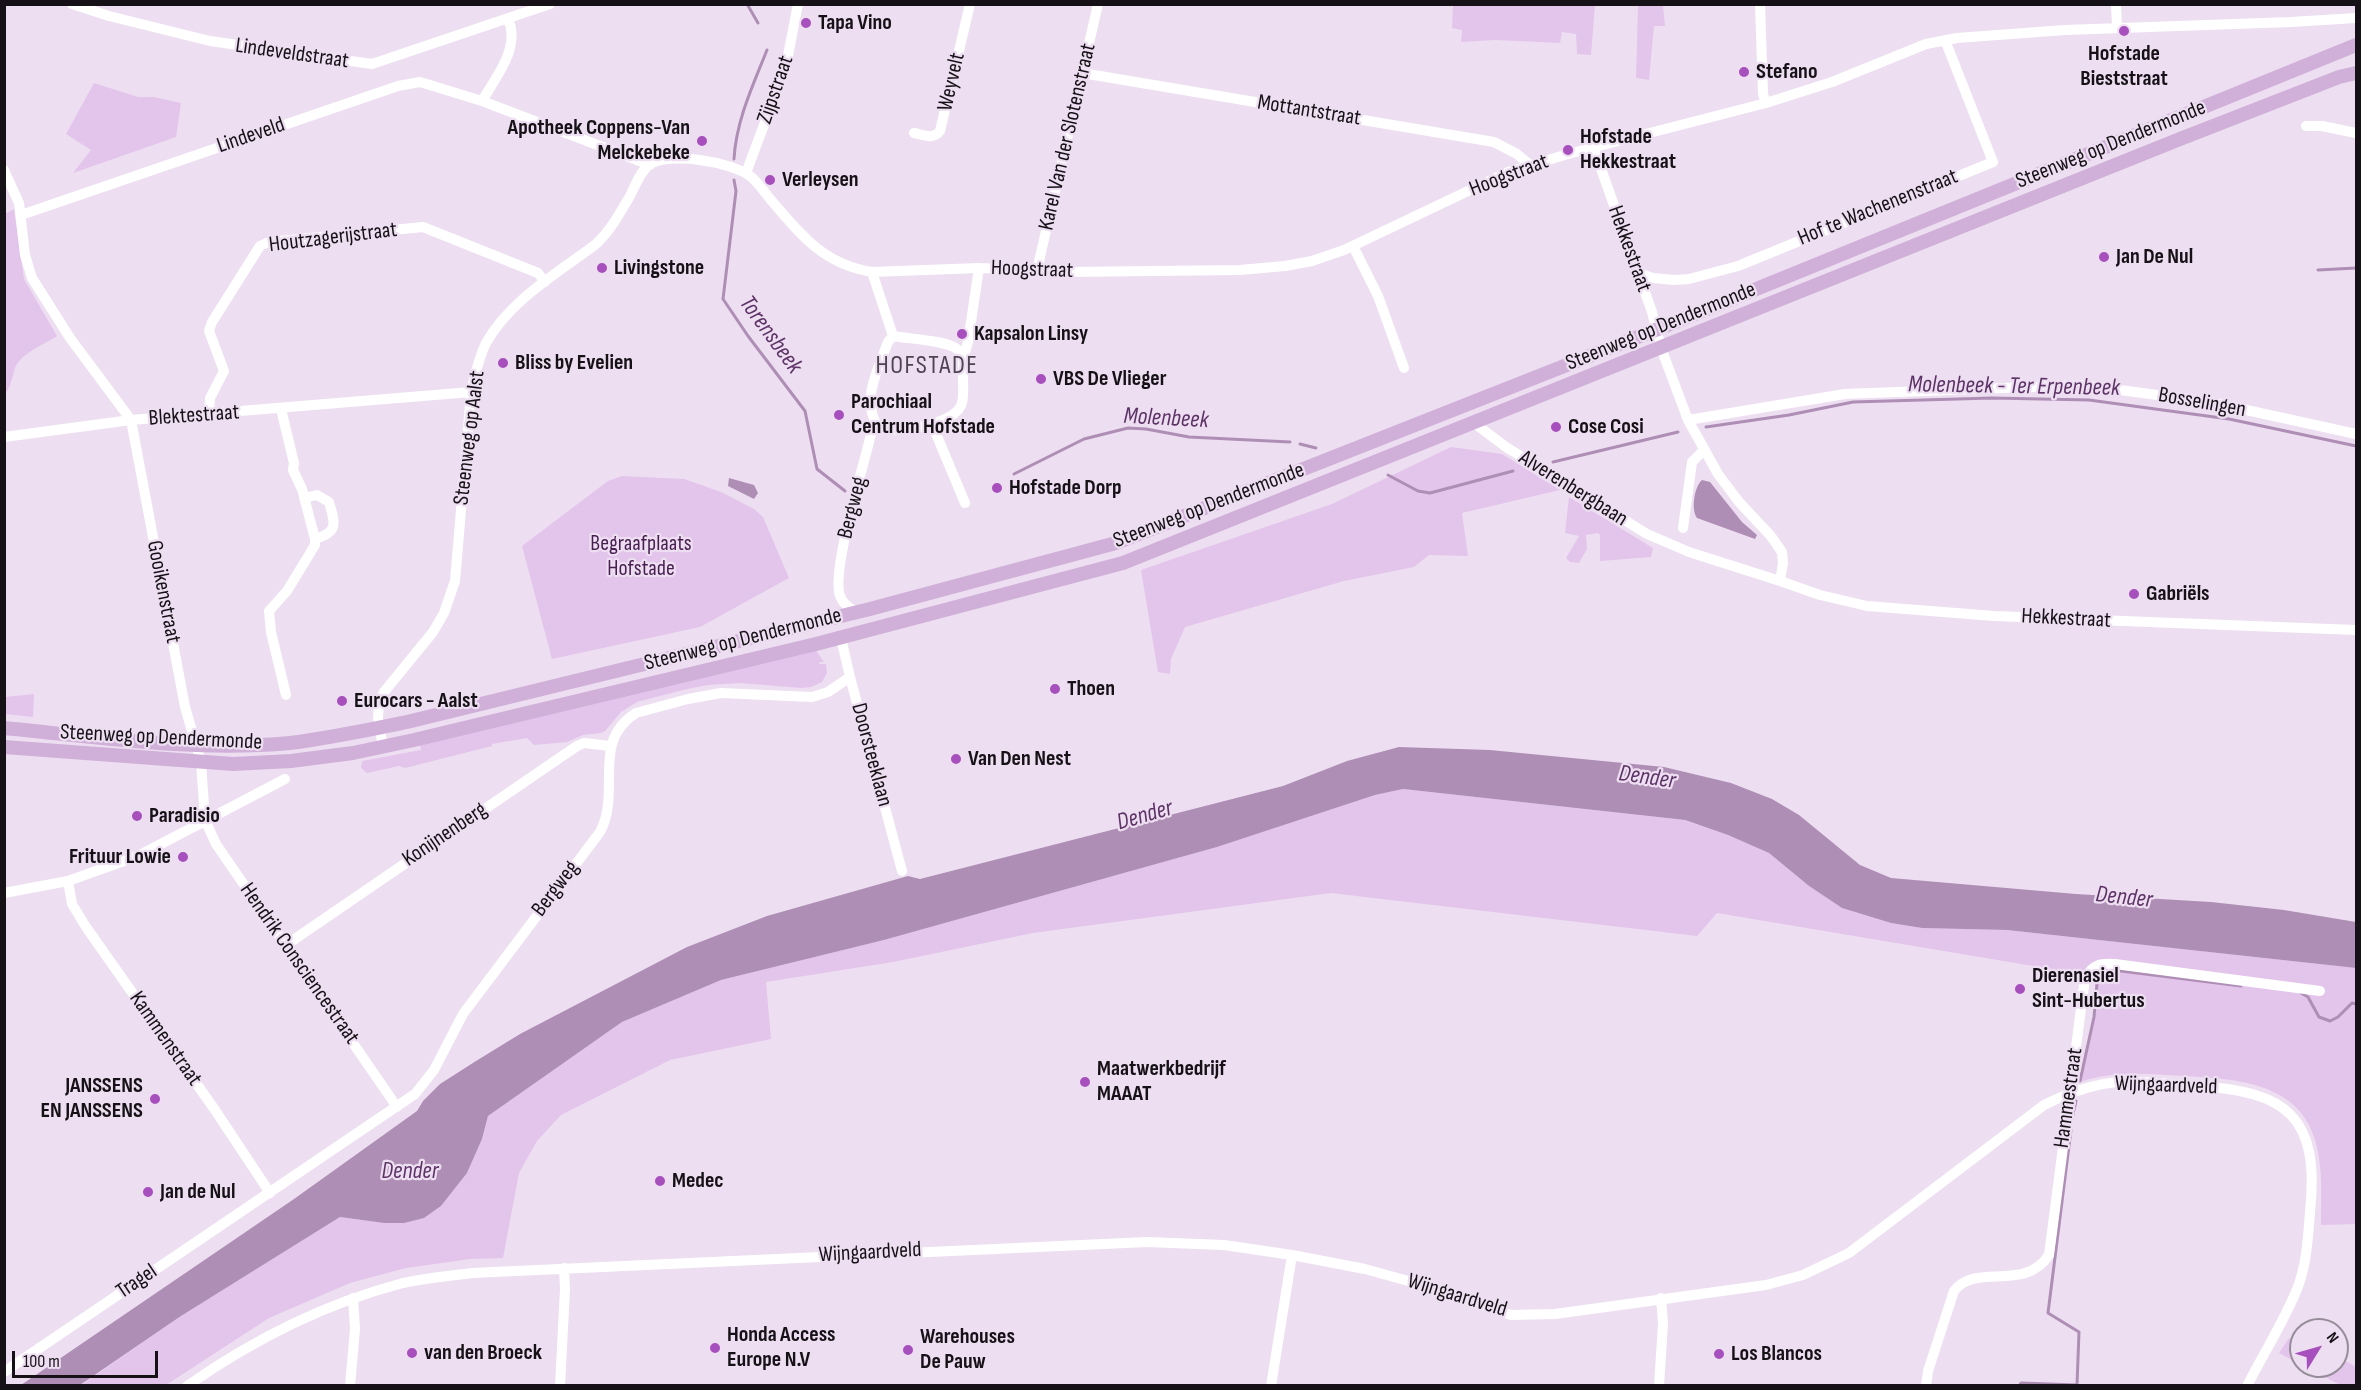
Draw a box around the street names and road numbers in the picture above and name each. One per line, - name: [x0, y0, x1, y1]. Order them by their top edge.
- street label: Lindeveldstraat: [234, 33, 350, 75]
- street label: Karel Van der Slotenstraat: [1034, 41, 1102, 233]
- street label: Weyvelt: [932, 50, 972, 114]
- street label: Zijpstraat: [752, 52, 800, 128]
- street label: Mottantstraat: [1255, 90, 1363, 132]
- street label: Steenweg op Dendermonde: [2012, 95, 2210, 195]
- street label: Lindeveld: [214, 112, 288, 160]
- street label: Hoogstraat: [1466, 149, 1552, 203]
- street label: Hof te Wachenenstraat: [1794, 164, 1962, 252]
- street label: Hekkestraat: [1601, 202, 1657, 296]
- street label: Houtzagerijstraat: [267, 217, 399, 259]
- street label: Hoogstraat: [990, 255, 1074, 285]
- street label: Steenweg op Dendermonde: [1562, 277, 1760, 377]
- street label: Steenweg op Aalst: [449, 369, 491, 507]
- street label: Bosselingen: [2156, 382, 2248, 424]
- street label: Blektestraat: [148, 400, 240, 432]
- street label: Alverenbergbaan: [1514, 445, 1632, 533]
- street label: Steenweg op Dendermonde: [1110, 457, 1308, 555]
- street label: Bergweg: [833, 474, 873, 542]
- street label: Gooikenstraat: [140, 538, 186, 646]
- street label: Steenweg op Dendermonde: [642, 603, 844, 677]
- street label: Hekkestraat: [2021, 603, 2111, 635]
- street label: Doorsteeklaan: [845, 700, 897, 810]
- street label: Steenweg op Dendermonde: [59, 720, 263, 756]
- street label: Konijnenberg: [398, 797, 492, 873]
- street label: Bergweg: [527, 856, 585, 922]
- street label: Hendrik Consciencestraat: [233, 878, 365, 1050]
- street label: Kammenstraat: [123, 987, 207, 1091]
- street label: Hammestraat: [2049, 1046, 2089, 1150]
- street label: Wijngaardveld: [2114, 1071, 2218, 1101]
- street label: Wijngaardveld: [818, 1237, 922, 1269]
- street label: Tragel: [112, 1259, 162, 1305]
- street label: Wijngaardveld: [1404, 1268, 1510, 1324]

